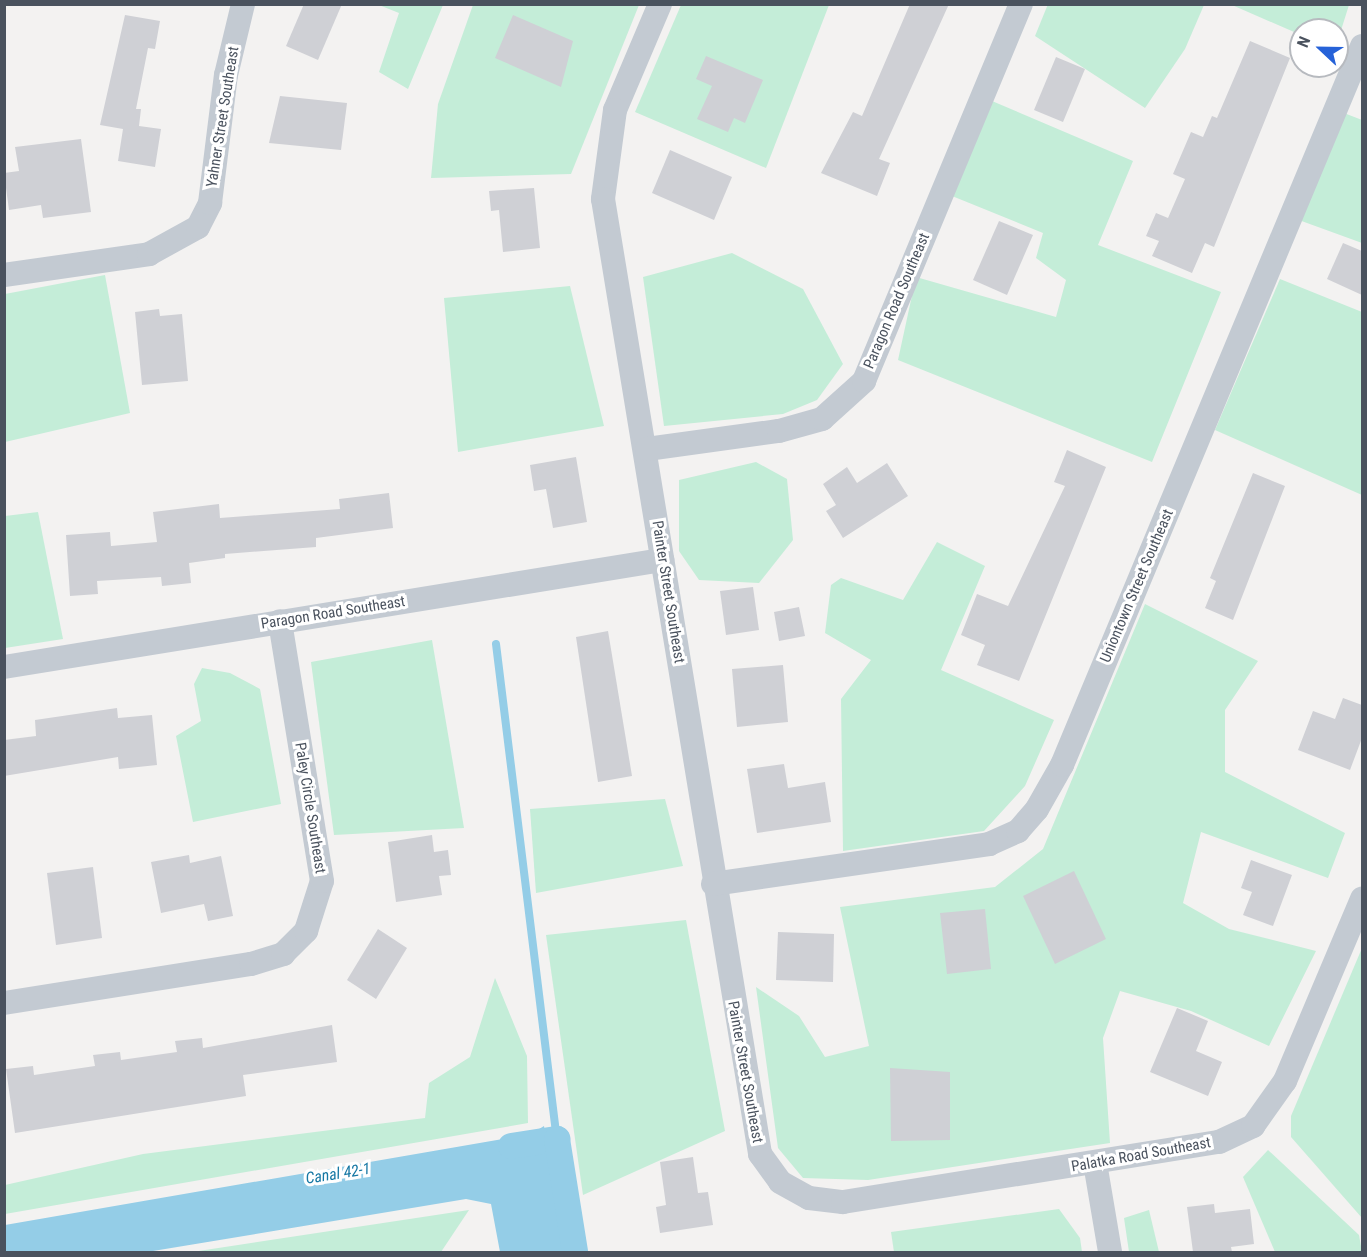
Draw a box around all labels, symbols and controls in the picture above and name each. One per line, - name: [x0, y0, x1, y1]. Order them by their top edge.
- north arrow: [1289, 18, 1349, 78]
- text: N: [1293, 34, 1314, 50]
- street label: Yahner Street Southeast: [203, 45, 243, 189]
- street label: Paragon Road Southeast: [860, 230, 934, 372]
- street label: Uniontown Street Southeast: [1097, 507, 1177, 665]
- street label: Painter Street Southeast: [648, 520, 688, 664]
- street label: Paragon Road Southeast: [260, 593, 406, 633]
- street label: Paley Circle Southeast: [291, 741, 329, 875]
- street label: Painter Street Southeast: [724, 1000, 766, 1144]
- street label: Palatka Road Southeast: [1070, 1134, 1212, 1176]
- water label: Canal 42-1: [304, 1159, 372, 1189]

